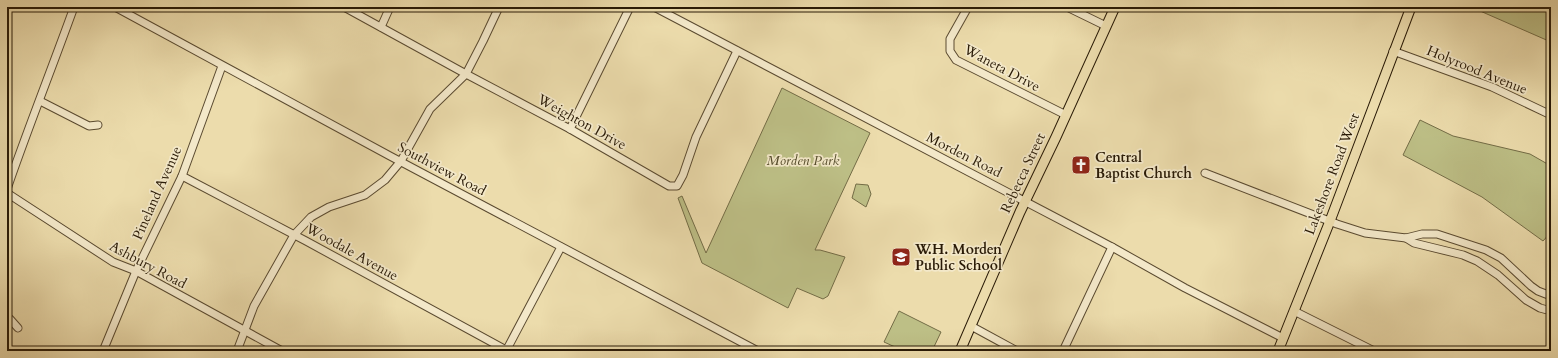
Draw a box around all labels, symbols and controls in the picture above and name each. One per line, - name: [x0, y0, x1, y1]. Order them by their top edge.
- street label: Waneta Drive: [960, 39, 1044, 96]
- street label: Holyrood Avenue: [1424, 41, 1530, 99]
- street label: Weighton Drive: [533, 89, 630, 154]
- street label: Lakeshore Road West: [1300, 110, 1364, 238]
- street label: Morden Road: [923, 128, 1005, 182]
- street label: Rebecca Street: [996, 129, 1050, 216]
- street label: Southview Road: [394, 138, 490, 201]
- street label: Pineland Avenue: [128, 143, 186, 243]
- place label: Central Baptist Church: [1095, 148, 1192, 183]
- park label: Morden Park: [767, 151, 840, 170]
- church icon: Central Baptist Church: [1070, 154, 1092, 176]
- street label: Woodale Avenue: [301, 218, 402, 285]
- street label: Ashbury Road: [106, 237, 190, 293]
- place label: W.H. Morden Public School: [914, 240, 1002, 275]
- school or university icon: W.H. Morden Public School: [890, 246, 912, 268]

